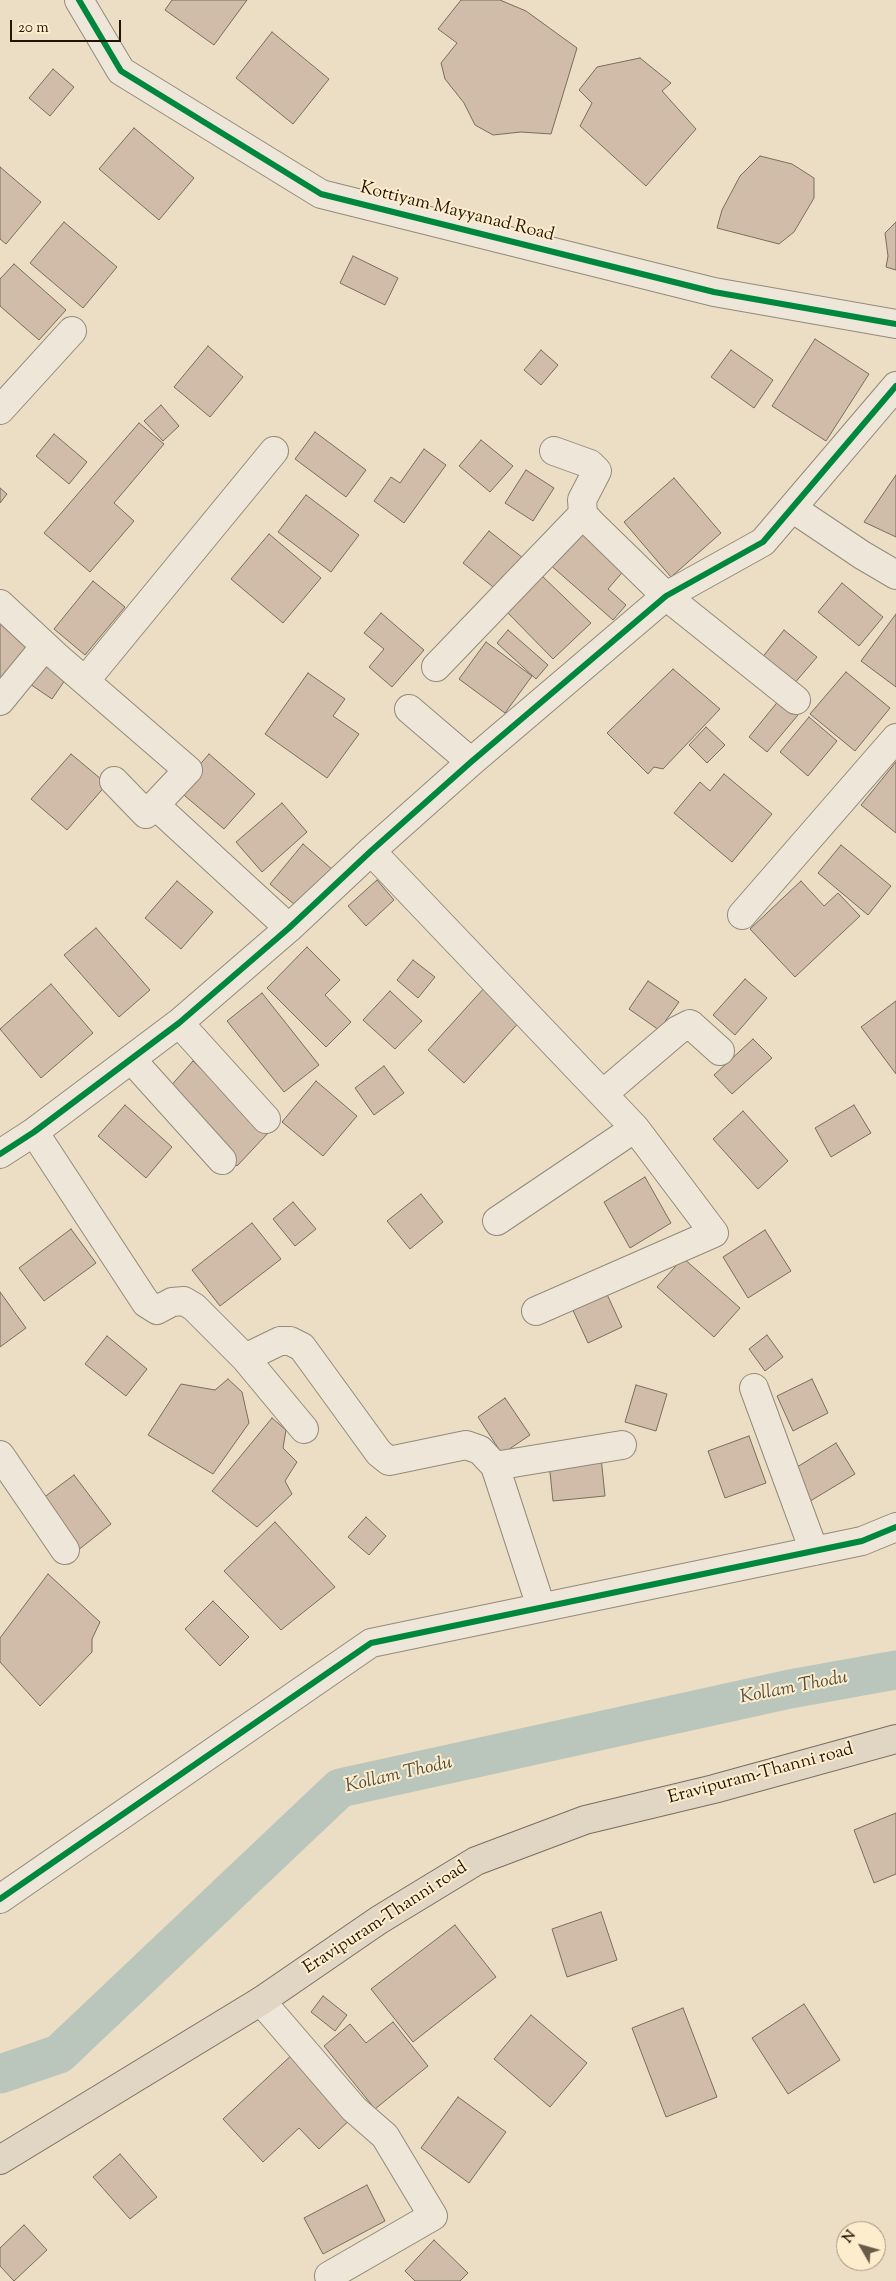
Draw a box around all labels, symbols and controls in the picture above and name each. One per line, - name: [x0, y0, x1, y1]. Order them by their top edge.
- scale bar: [12, 10, 124, 42]
- text: 20 m: [18, 18, 49, 39]
- street label: Kottiyam Mayyanad Road: [358, 178, 556, 248]
- water label: Kollam Thodu: [738, 1667, 850, 1711]
- street label: Eravipuram-Thanni road: [666, 1740, 856, 1810]
- water label: Kollam Thodu: [343, 1753, 455, 1799]
- street label: Eravipuram-Thanni road: [300, 1858, 472, 1980]
- north arrow: [836, 2221, 886, 2271]
- text: N: [839, 2227, 861, 2248]

